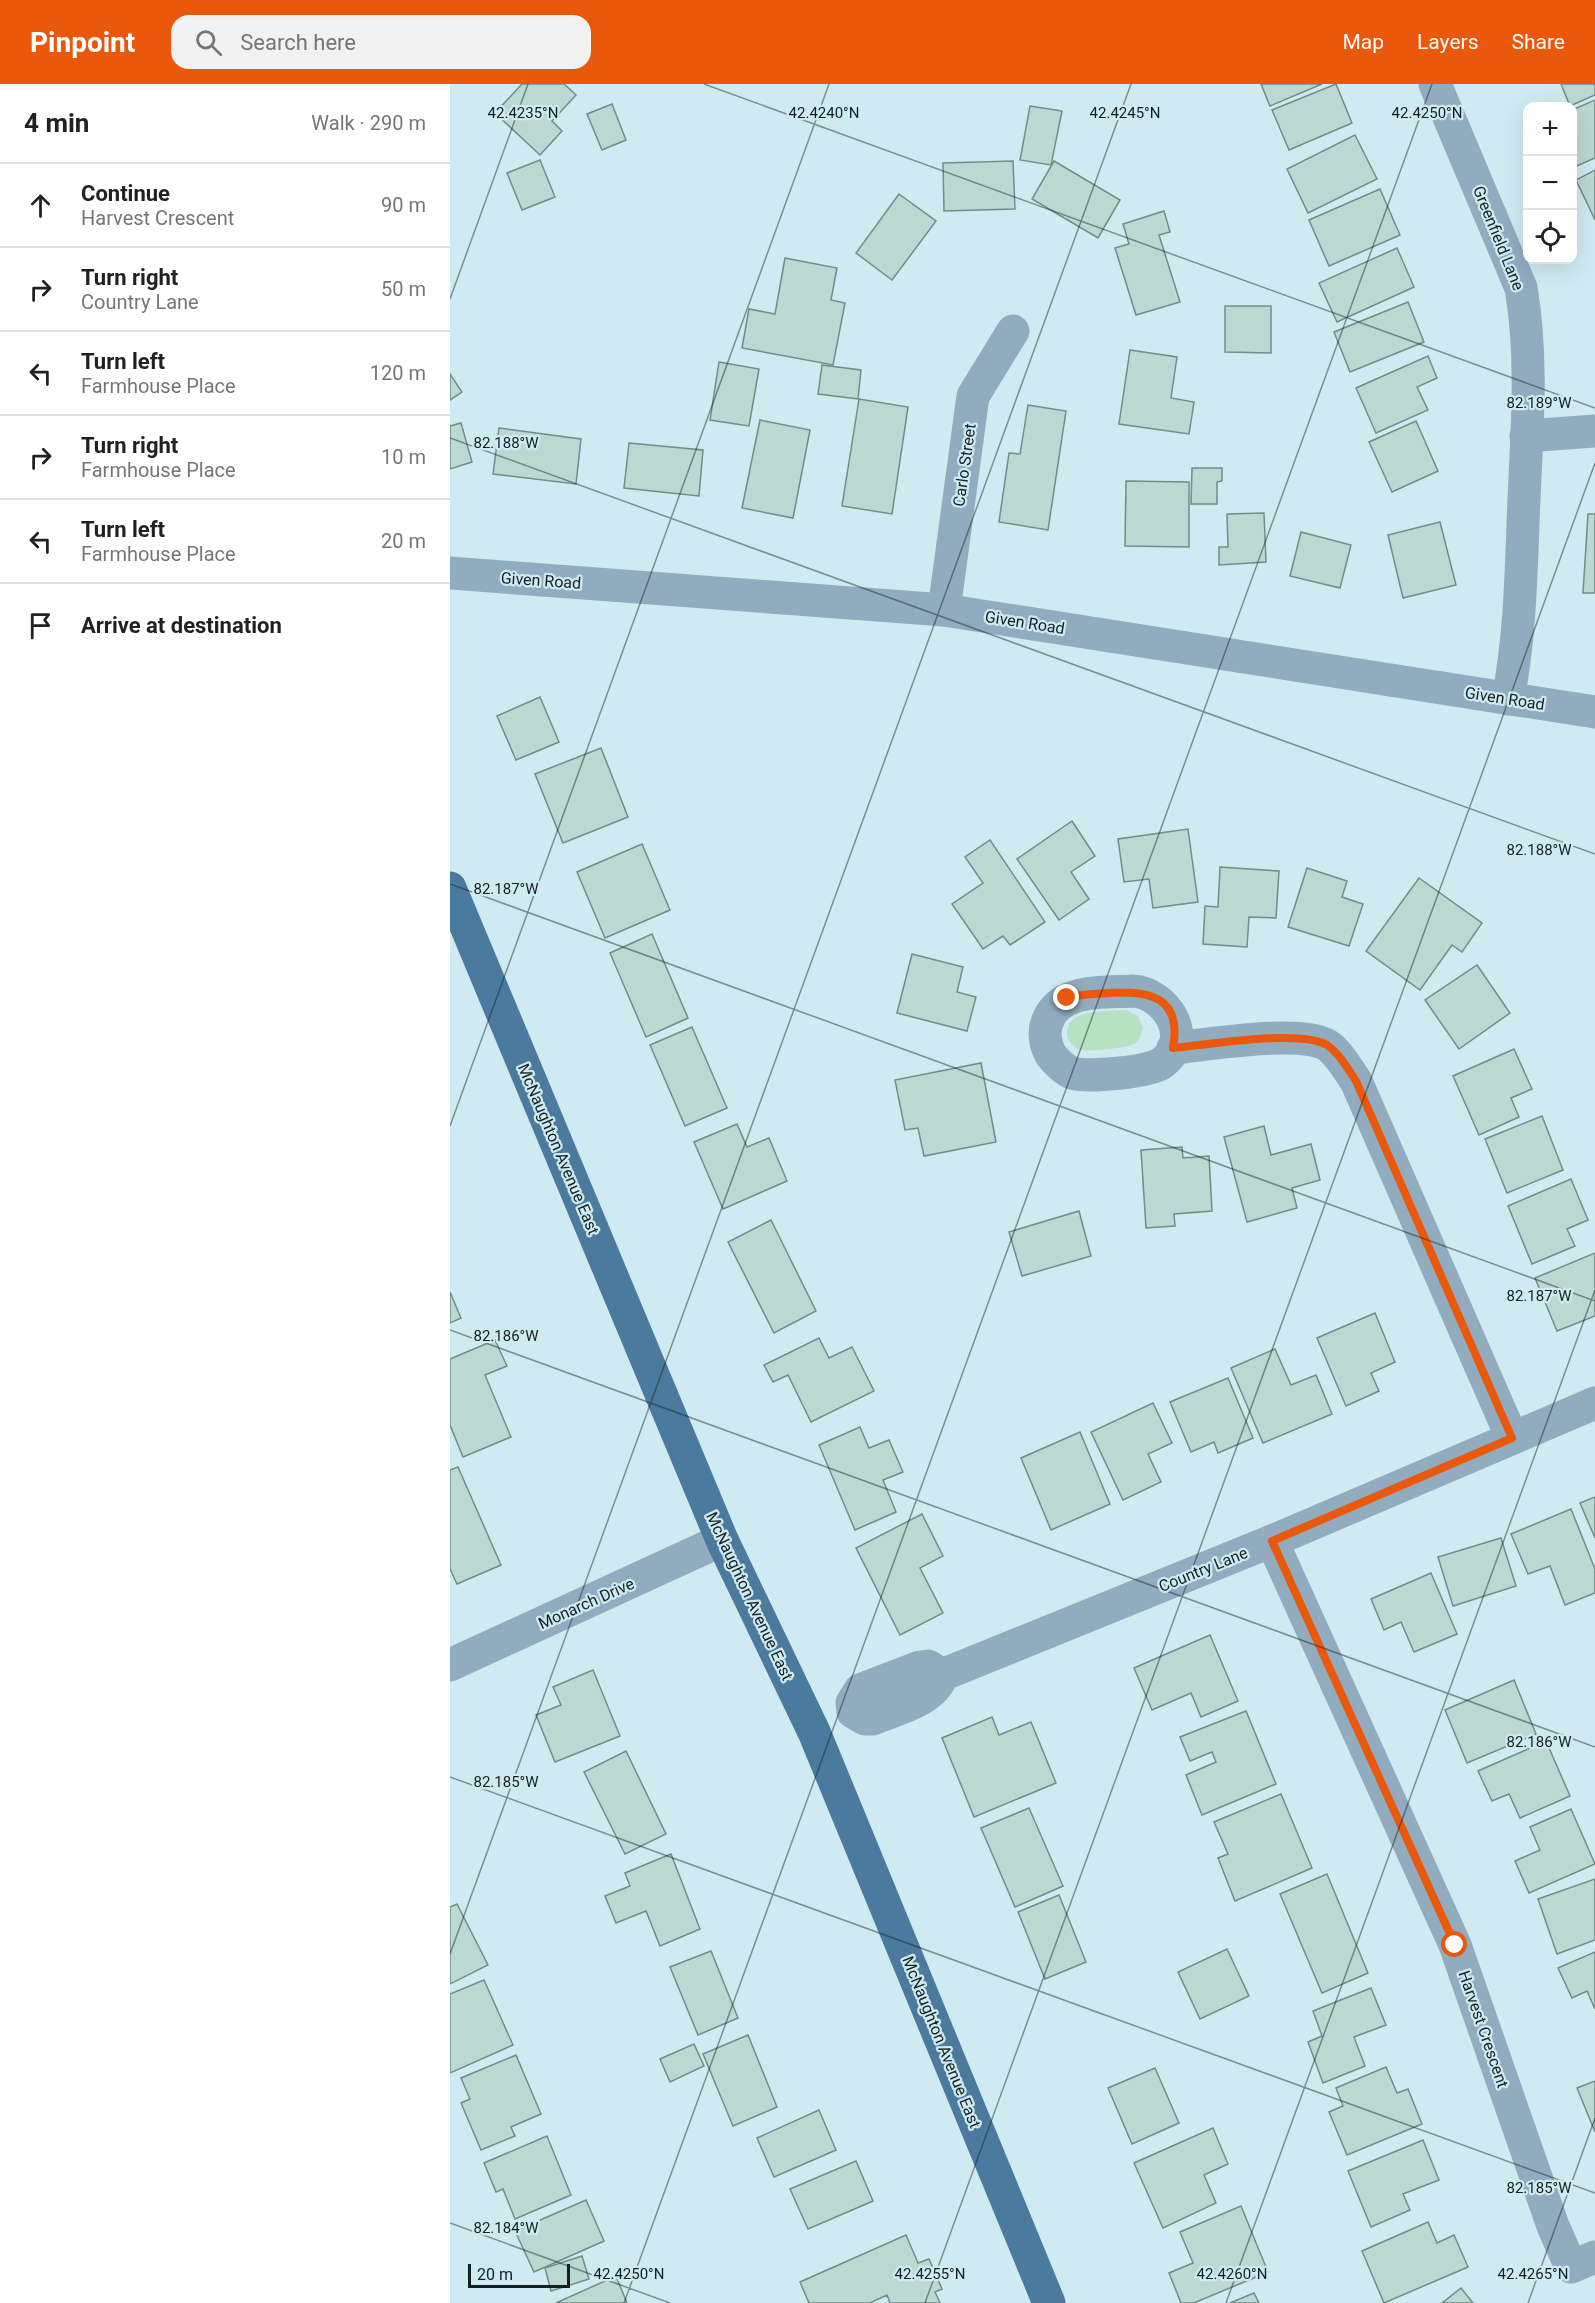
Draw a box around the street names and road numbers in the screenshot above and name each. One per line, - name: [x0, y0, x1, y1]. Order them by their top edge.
- street label: Greenfield Lane: [1469, 183, 1528, 293]
- street label: Carlo Street: [949, 422, 980, 508]
- street label: Given Road: [500, 568, 582, 593]
- street label: Given Road: [984, 607, 1066, 638]
- street label: Given Road: [1464, 683, 1546, 714]
- street label: McNaughton Avenue East: [514, 1061, 603, 1237]
- street label: McNaughton Avenue East: [702, 1509, 797, 1683]
- street label: Country Lane: [1156, 1543, 1250, 1596]
- street label: Monarch Drive: [535, 1574, 637, 1633]
- street label: McNaughton Avenue East: [898, 1953, 985, 2131]
- street label: Harvest Crescent: [1455, 1968, 1512, 2090]

